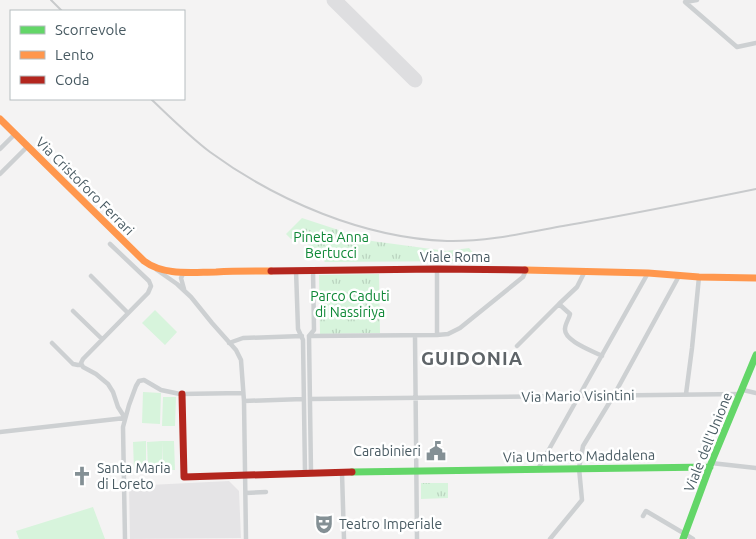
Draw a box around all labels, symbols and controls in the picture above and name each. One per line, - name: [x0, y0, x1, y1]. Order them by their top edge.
- legend: [10, 10, 185, 100]
- text: Scorrevole: [55, 21, 126, 38]
- text: Lento: [55, 46, 94, 63]
- text: Coda: [55, 71, 89, 88]
- street label: Via Cristoforo Ferrari: [33, 134, 137, 238]
- park label: Pineta Anna Bertucci: [293, 229, 369, 261]
- street label: Viale Roma: [420, 249, 490, 265]
- park label: Parco Caduti di Nassiriya: [310, 288, 390, 320]
- district label: GUIDONIA: [421, 347, 523, 369]
- street label: Via Mario Visintini: [521, 387, 635, 405]
- street label: Viale dell'Unione: [681, 390, 735, 494]
- public building icon: Carabinieri: [425, 440, 447, 462]
- place label: Carabinieri: [353, 443, 421, 459]
- street label: Via Umberto Maddalena: [503, 447, 655, 465]
- place label: Santa Maria di Loreto: [97, 460, 171, 492]
- church icon: Santa Maria di Loreto: [71, 465, 93, 487]
- theatre icon: Teatro Imperiale: [313, 513, 335, 535]
- place label: Teatro Imperiale: [339, 516, 442, 532]

